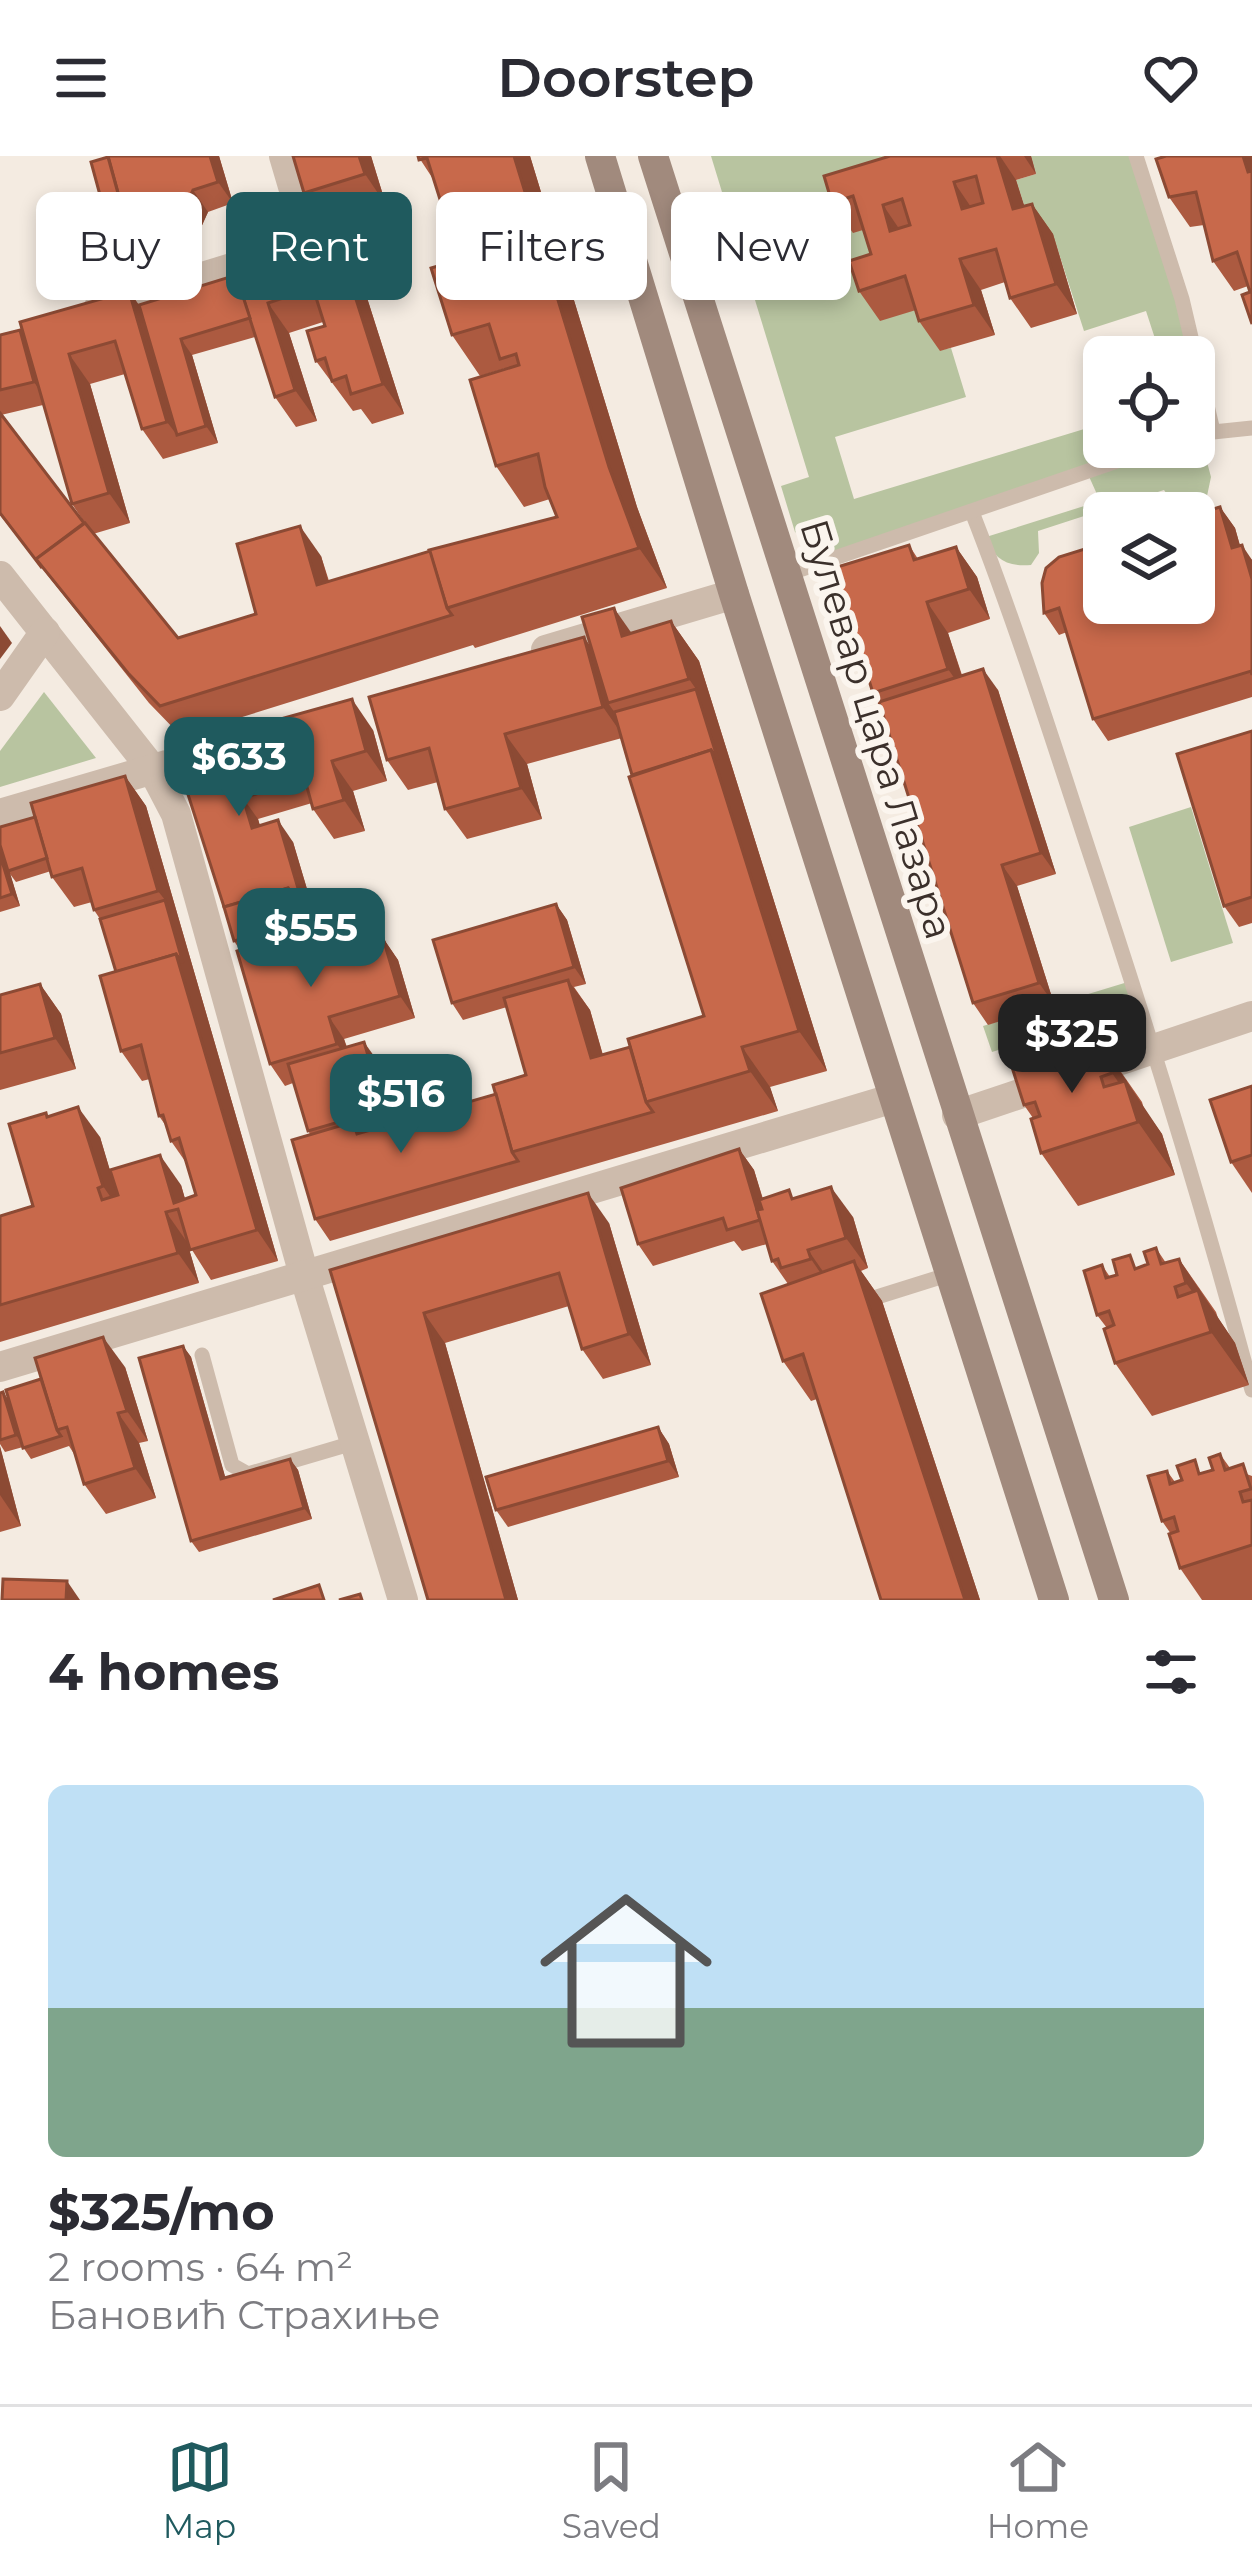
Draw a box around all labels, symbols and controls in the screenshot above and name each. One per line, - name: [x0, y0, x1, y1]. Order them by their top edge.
- icon: menu: [48, 45, 114, 111]
- text: Doorstep: [497, 45, 755, 111]
- icon: heart: [1138, 45, 1204, 111]
- chip: Buy: [36, 192, 202, 300]
- chip: Rent: [226, 192, 412, 300]
- chip: Filters: [436, 192, 647, 300]
- chip: New: [671, 192, 851, 300]
- map controls: [1083, 336, 1215, 624]
- button: locate: [1083, 336, 1215, 468]
- button: layers: [1083, 492, 1215, 624]
- street label: Булевар цара Лазара: [790, 514, 964, 944]
- pin: $633: [168, 717, 310, 819]
- text: $633: [191, 732, 287, 780]
- pin: $555: [240, 888, 382, 990]
- text: $555: [264, 903, 358, 951]
- pin: $325: [1001, 994, 1143, 1096]
- text: $325: [1025, 1009, 1119, 1057]
- pin: $516: [330, 1054, 472, 1156]
- text: $516: [357, 1069, 445, 1117]
- icon: filters: [1138, 1639, 1204, 1705]
- text: 4 homes: [48, 1641, 279, 1703]
- icon: home: [518, 1863, 734, 2079]
- text: $325/mo: [48, 2181, 275, 2243]
- text: 2 rooms · 64 m²: [48, 2243, 353, 2291]
- text: Бановић Страхиње: [48, 2291, 440, 2339]
- tab: Map: [163, 2434, 236, 2546]
- tab: Saved: [562, 2434, 661, 2546]
- tab: Home: [987, 2434, 1089, 2546]

